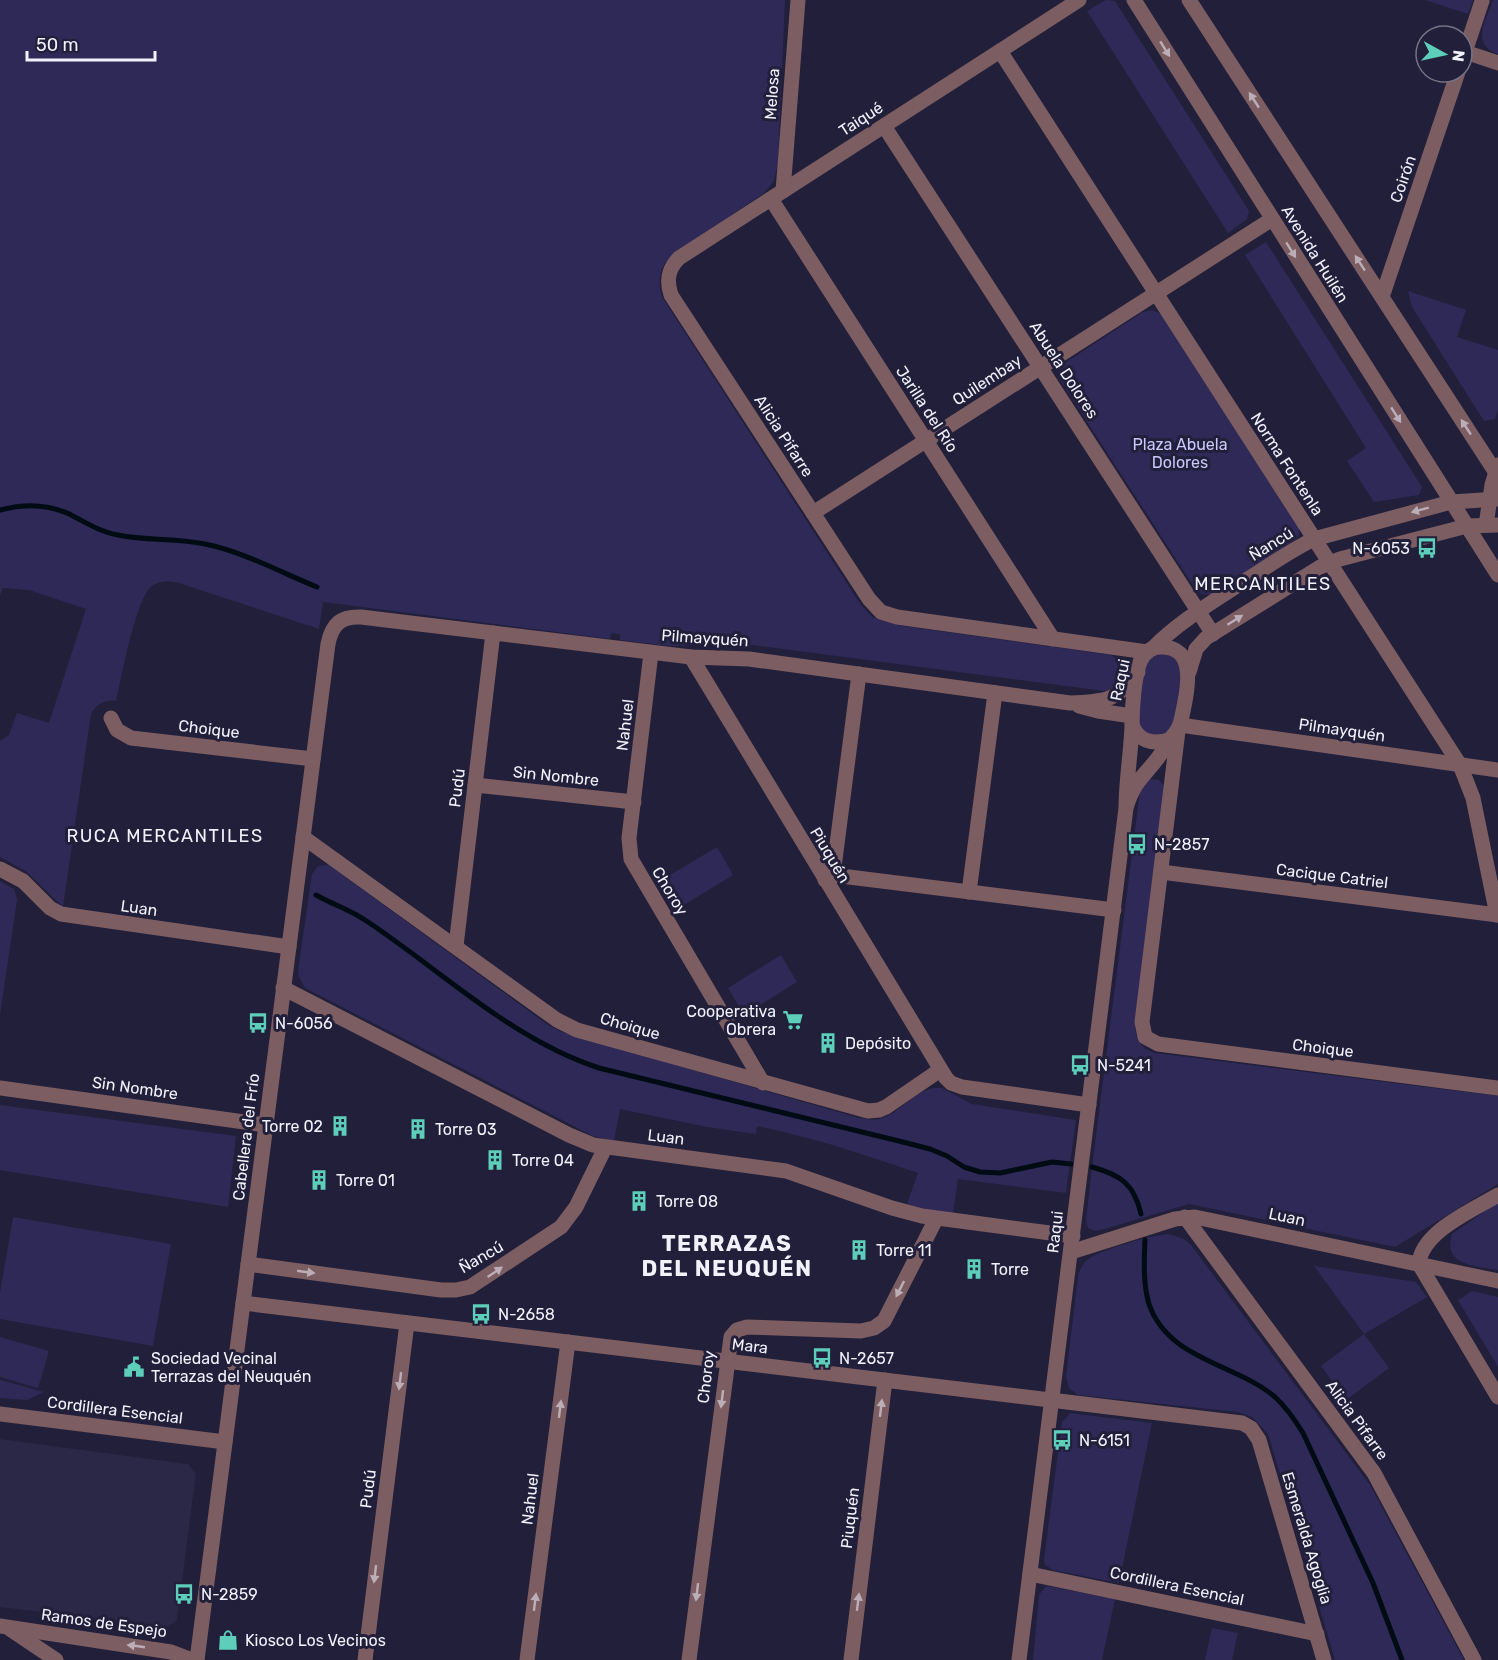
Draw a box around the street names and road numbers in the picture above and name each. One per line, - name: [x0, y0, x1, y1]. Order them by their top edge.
- street label: Melosa: [761, 68, 783, 120]
- street label: Taiqué: [835, 98, 887, 140]
- street label: Coirón: [1386, 153, 1420, 205]
- street label: Avenida Huilén: [1278, 202, 1352, 306]
- street label: Abuela Dolores: [1026, 318, 1102, 422]
- street label: Quilembay: [949, 351, 1025, 409]
- street label: Jarilla del Río: [892, 362, 962, 456]
- street label: Alicia Pifarre: [750, 391, 818, 481]
- street label: Norma Fontenla: [1247, 409, 1327, 519]
- street label: Ñancú: [1246, 523, 1296, 565]
- street label: Pilmayquén: [661, 625, 749, 651]
- street label: Raqui: [1106, 657, 1134, 703]
- street label: Nahuel: [612, 698, 638, 752]
- street label: Pilmayquén: [1297, 715, 1387, 745]
- street label: Choique: [177, 716, 241, 742]
- street label: Sin Nombre: [512, 762, 600, 790]
- street label: Pudú: [445, 767, 469, 809]
- street label: Piuquén: [806, 824, 854, 886]
- street label: Cacique Catriel: [1275, 860, 1389, 892]
- street label: Choroy: [648, 863, 692, 919]
- street label: Luan: [119, 896, 159, 920]
- street label: Choique: [598, 1008, 662, 1044]
- street label: Choique: [1291, 1035, 1355, 1061]
- street label: Cabellera del Frío: [229, 1072, 263, 1202]
- street label: Sin Nombre: [91, 1073, 179, 1103]
- street label: Luan: [647, 1125, 685, 1149]
- street label: Luan: [1267, 1204, 1307, 1230]
- street label: Raqui: [1043, 1210, 1067, 1254]
- street label: Ñancú: [455, 1237, 507, 1277]
- street label: Mara: [731, 1334, 769, 1358]
- street label: Choroy: [693, 1349, 719, 1405]
- street label: Alicia Pifarre: [1322, 1376, 1392, 1464]
- street label: Cordillera Esencial: [46, 1392, 184, 1428]
- street label: Pudú: [356, 1468, 380, 1510]
- street label: Esmeralda Agoglia: [1278, 1470, 1336, 1606]
- street label: Nahuel: [517, 1472, 543, 1526]
- street label: Piuquén: [837, 1486, 863, 1550]
- street label: Cordillera Esencial: [1108, 1563, 1246, 1609]
- street label: Ramos de Espejo: [40, 1605, 168, 1641]

